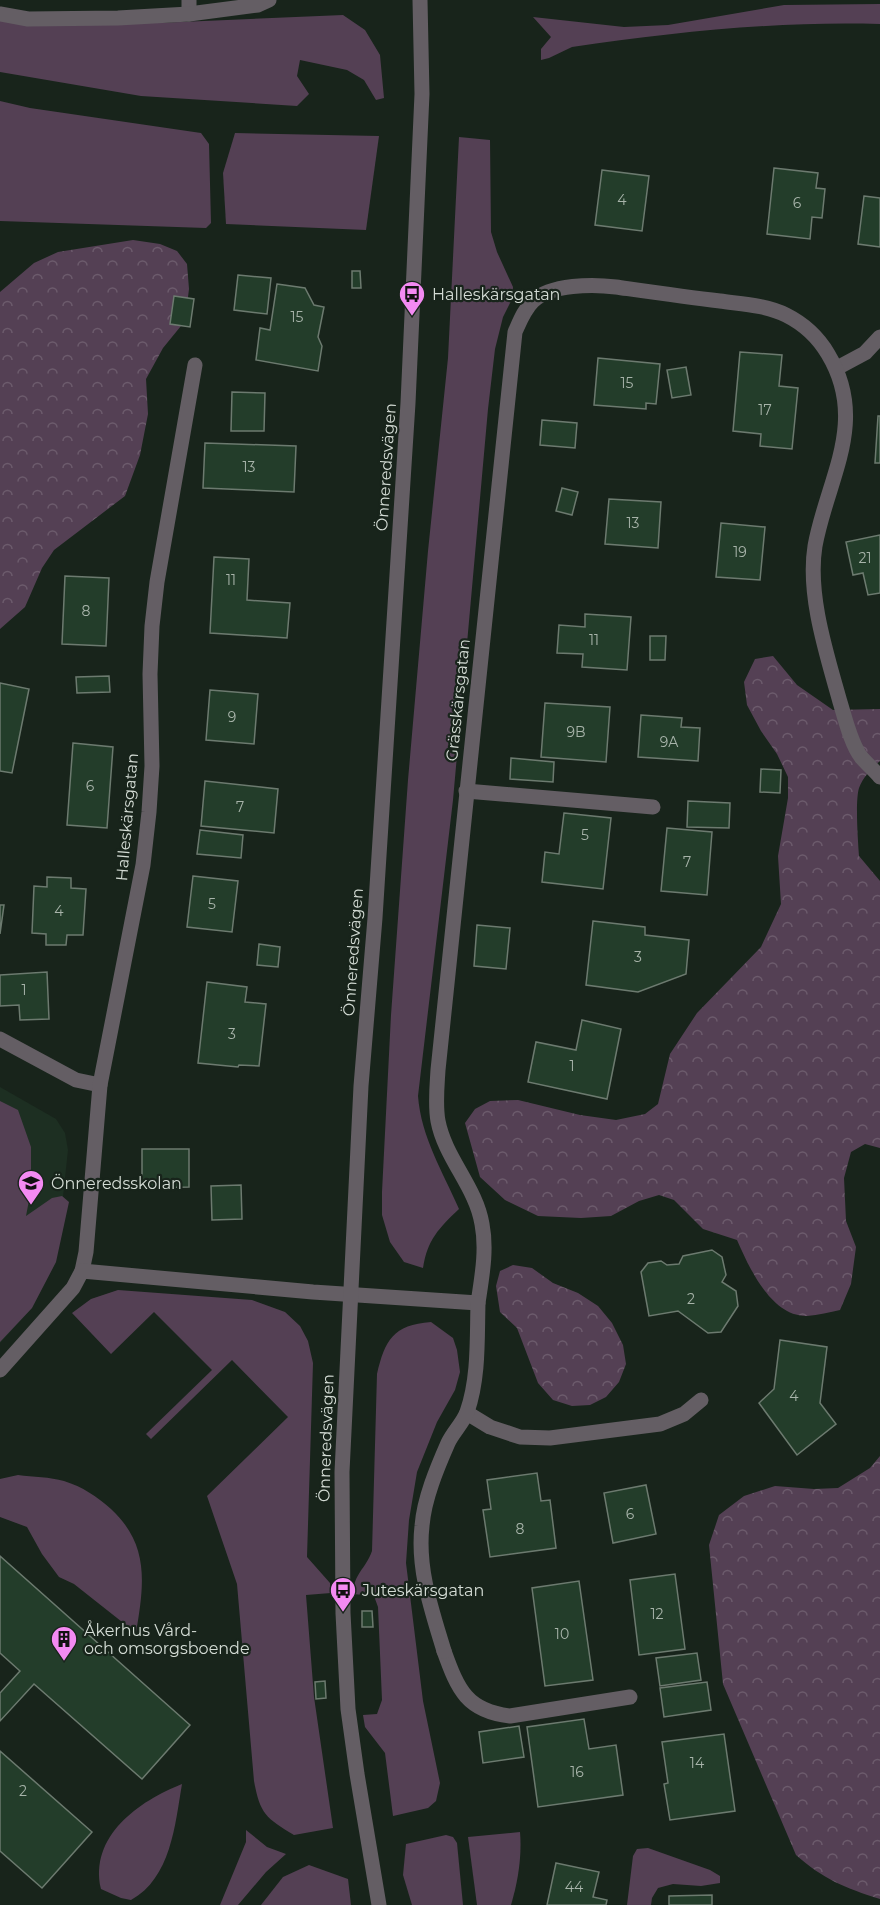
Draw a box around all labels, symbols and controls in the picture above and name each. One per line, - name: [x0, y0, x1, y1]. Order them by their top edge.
- house number: 4: [617, 191, 627, 209]
- house number: 6: [793, 194, 802, 212]
- bus stop icon: Halleskärsgatan: [397, 279, 427, 317]
- place label: Halleskärsgatan: [432, 285, 560, 304]
- house number: 15: [291, 308, 304, 326]
- house number: 15: [621, 374, 634, 392]
- house number: 17: [758, 401, 772, 419]
- street label: Önneredsvägen: [371, 402, 400, 532]
- house number: 13: [243, 458, 256, 476]
- house number: 13: [627, 514, 640, 532]
- house number: 19: [733, 543, 747, 561]
- house number: 21: [858, 549, 872, 567]
- house number: 11: [226, 571, 236, 589]
- house number: 8: [82, 602, 91, 620]
- house number: 11: [589, 631, 599, 649]
- street label: Grässkärsgatan: [442, 638, 474, 762]
- house number: 9: [228, 708, 236, 726]
- house number: 9B: [566, 723, 586, 741]
- house number: 9A: [660, 733, 679, 751]
- street label: Halleskärsgatan: [112, 752, 142, 882]
- house number: 6: [86, 777, 95, 795]
- house number: 7: [236, 798, 244, 816]
- house number: 5: [581, 826, 589, 844]
- house number: 7: [683, 853, 691, 871]
- street label: Önneredsvägen: [338, 887, 367, 1017]
- house number: 5: [208, 895, 216, 913]
- house number: 4: [54, 902, 64, 920]
- house number: 3: [634, 948, 642, 966]
- house number: 1: [21, 981, 27, 999]
- house number: 3: [228, 1025, 236, 1043]
- house number: 1: [569, 1057, 575, 1075]
- school or university icon: Önneredsskolan: [16, 1168, 46, 1206]
- place label: Önneredsskolan: [51, 1173, 182, 1193]
- house number: 2: [687, 1290, 695, 1308]
- street label: Önneredsvägen: [313, 1374, 338, 1502]
- house number: 4: [789, 1387, 799, 1405]
- house number: 6: [626, 1505, 635, 1523]
- house number: 8: [516, 1520, 525, 1538]
- bus stop icon: Juteskärsgatan: [328, 1575, 358, 1613]
- place label: Juteskärsgatan: [361, 1581, 484, 1600]
- house number: 12: [650, 1605, 664, 1623]
- place label: Åkerhus Vård- och omsorgsboende: [84, 1620, 250, 1658]
- building icon: Åkerhus Vård- och omsorgsboende: [49, 1624, 79, 1662]
- house number: 10: [555, 1625, 569, 1643]
- house number: 14: [690, 1754, 705, 1772]
- house number: 16: [570, 1763, 584, 1781]
- house number: 2: [19, 1782, 27, 1800]
- house number: 44: [565, 1878, 584, 1896]

